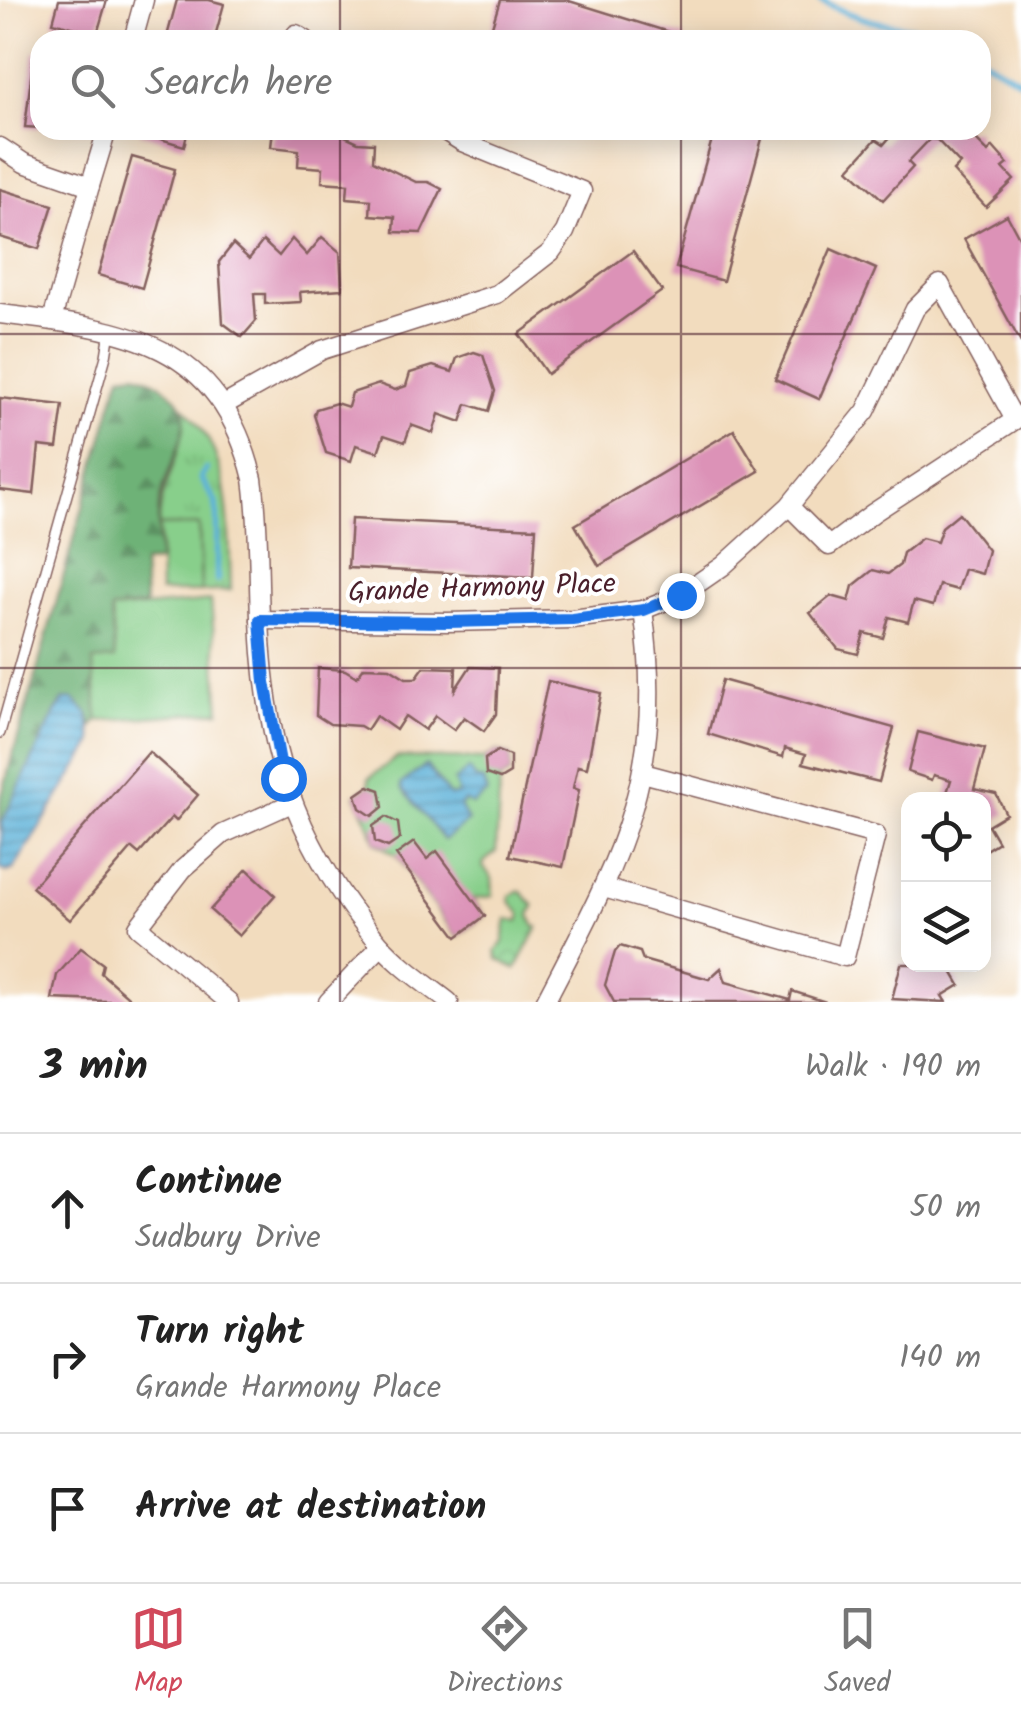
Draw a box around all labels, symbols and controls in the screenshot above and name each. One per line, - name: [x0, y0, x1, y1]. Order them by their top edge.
- search box: [30, 30, 991, 140]
- text: Search here: [145, 55, 332, 115]
- icon: search: [65, 58, 120, 113]
- street label: Grande Harmony Place: [347, 562, 617, 616]
- route end: [659, 573, 705, 619]
- route start: [261, 756, 307, 802]
- map controls: [901, 792, 991, 972]
- button: locate: [901, 792, 991, 882]
- button: layers: [901, 882, 991, 972]
- text: 3 min: [40, 1034, 148, 1101]
- text: Walk · 190 m: [805, 1042, 981, 1093]
- text: Continue: [135, 1153, 282, 1213]
- icon: ahead: [40, 1181, 95, 1236]
- text: 50 m: [910, 1183, 981, 1234]
- text: Sudbury Drive: [135, 1213, 321, 1264]
- text: Turn right: [135, 1303, 304, 1363]
- icon: right: [40, 1331, 95, 1386]
- text: 140 m: [899, 1333, 981, 1384]
- text: Grande Harmony Place: [135, 1363, 441, 1414]
- text: Arrive at destination: [135, 1478, 486, 1538]
- icon: arrive: [40, 1481, 95, 1536]
- tab: Map: [131, 1601, 186, 1706]
- tab: Directions: [447, 1601, 563, 1706]
- tab: Saved: [824, 1601, 890, 1706]

